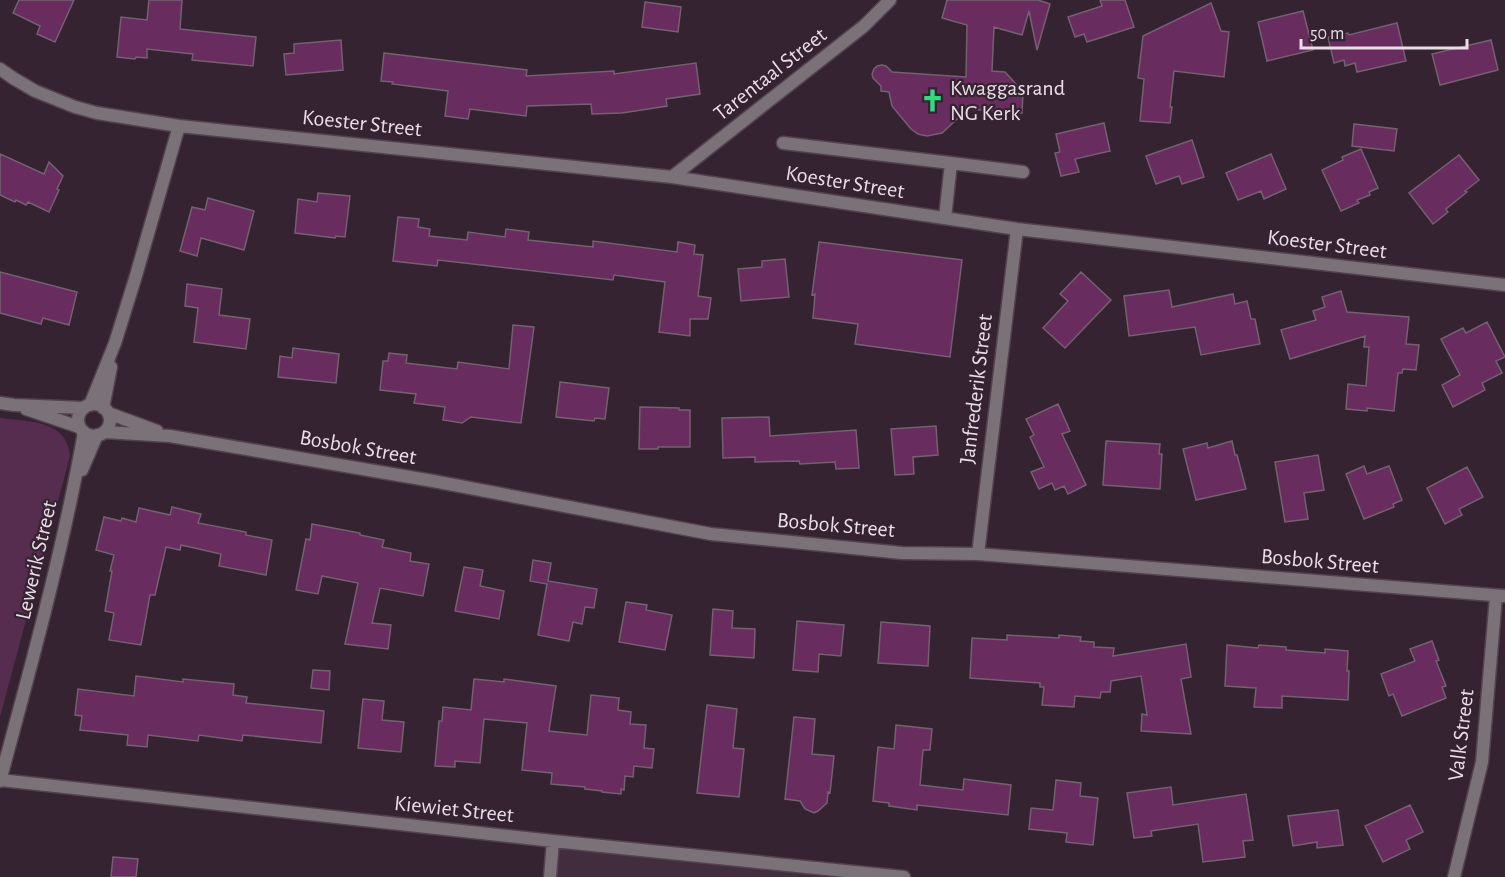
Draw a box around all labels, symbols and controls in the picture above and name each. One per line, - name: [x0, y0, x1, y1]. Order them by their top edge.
- scale bar: [1301, 12, 1468, 50]
- street label: Tarentaal Street: [710, 23, 830, 125]
- text: 50 m: [1310, 25, 1344, 43]
- place label: Kwaggasrand NG Kerk: [950, 77, 1065, 124]
- church icon: Kwaggasrand NG Kerk: [919, 88, 945, 114]
- street label: Koester Street: [301, 106, 423, 140]
- street label: Koester Street: [784, 162, 906, 202]
- street label: Koester Street: [1266, 226, 1388, 262]
- street label: Janfrederik Street: [956, 313, 996, 465]
- street label: Bosbok Street: [298, 426, 418, 468]
- street label: Lewerik Street: [12, 498, 60, 622]
- street label: Bosbok Street: [776, 509, 896, 541]
- street label: Bosbok Street: [1260, 545, 1380, 577]
- street label: Valk Street: [1444, 688, 1478, 782]
- street label: Kiewiet Street: [393, 792, 515, 826]

